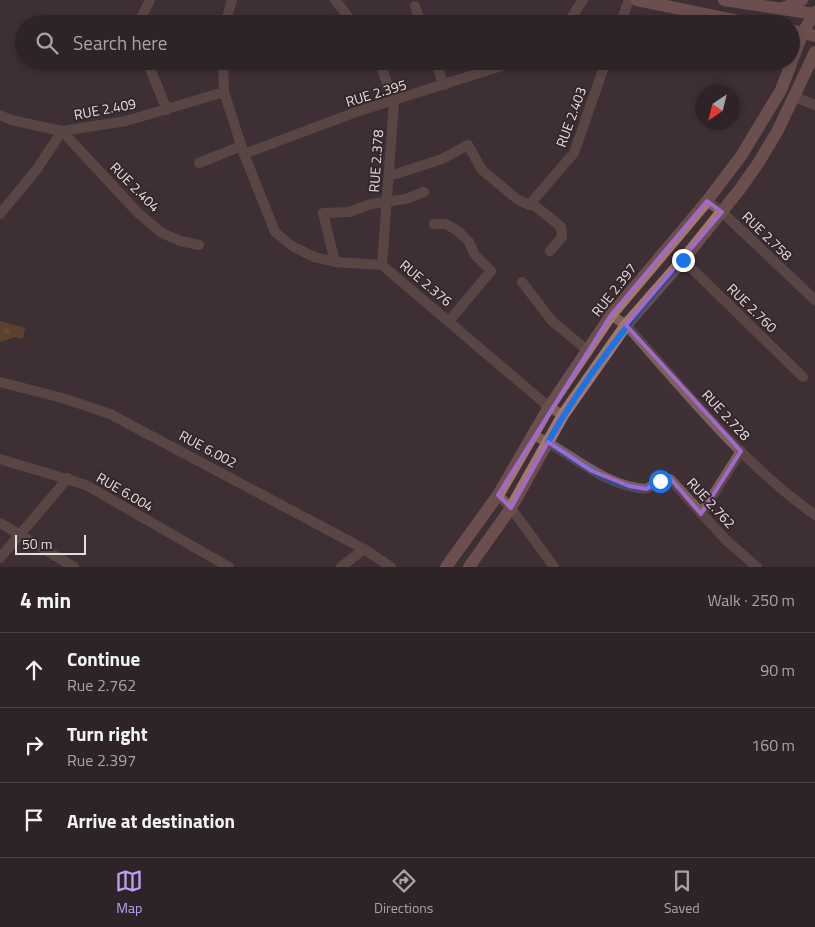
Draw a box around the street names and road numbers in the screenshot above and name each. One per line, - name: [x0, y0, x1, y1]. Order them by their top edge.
- street label: RUE 2.395: [343, 73, 409, 112]
- street label: RUE 2.403: [550, 84, 591, 150]
- street label: RUE 2.409: [72, 92, 138, 125]
- street label: RUE 2.378: [363, 129, 388, 193]
- street label: RUE 2.404: [106, 157, 165, 216]
- street label: RUE 2.758: [737, 206, 797, 265]
- street label: RUE 2.376: [395, 254, 457, 311]
- street label: RUE 2.397: [586, 258, 641, 321]
- street label: RUE 2.760: [722, 278, 782, 337]
- street label: RUE 2.728: [697, 385, 756, 445]
- street label: RUE 6.002: [176, 425, 241, 473]
- street label: RUE 6.004: [93, 467, 158, 516]
- street label: RUE 2.762: [682, 473, 740, 533]

